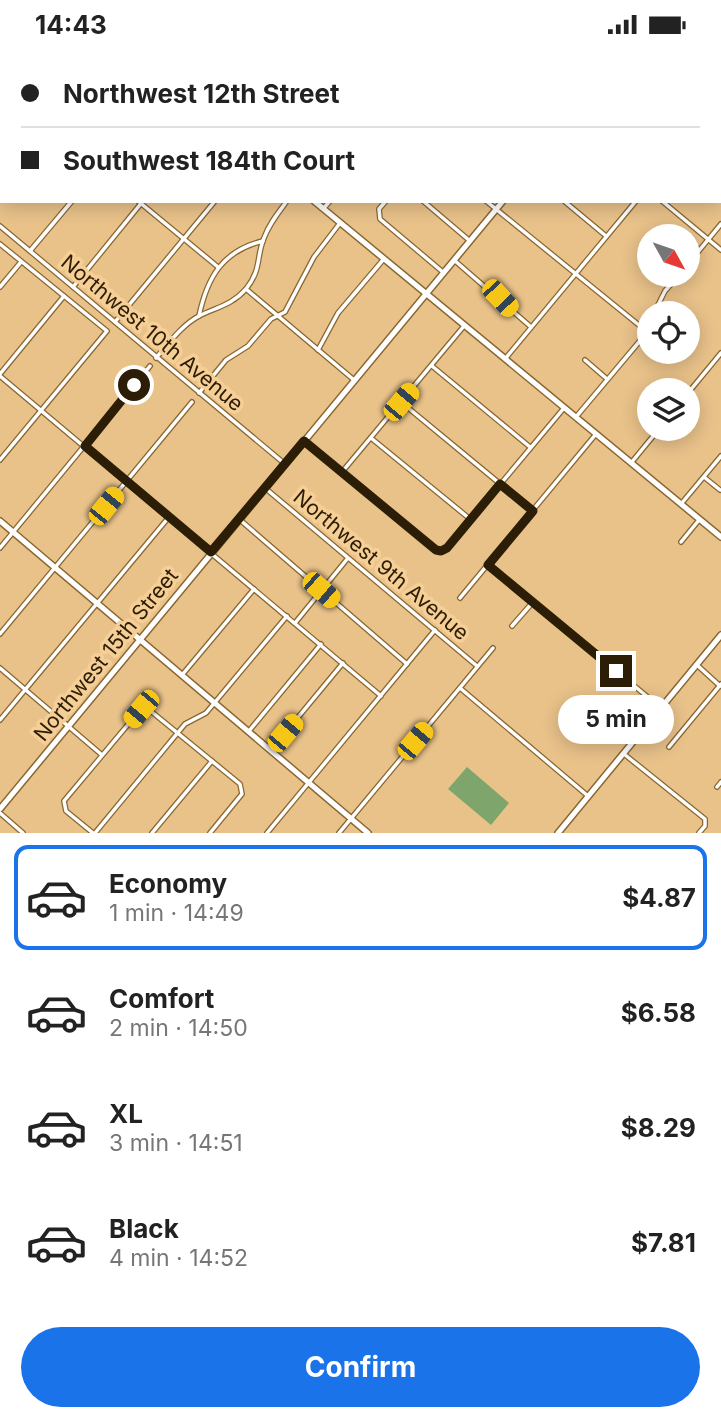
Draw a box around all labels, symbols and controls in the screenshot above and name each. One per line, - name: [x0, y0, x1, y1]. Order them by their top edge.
- text: 14:43: [35, 9, 107, 40]
- text: Northwest 12th Street: [63, 78, 340, 109]
- text: Southwest 184th Court: [63, 145, 355, 176]
- north arrow: [637, 224, 700, 287]
- map controls: [637, 224, 700, 441]
- street label: Northwest 10th Avenue: [56, 249, 248, 416]
- car: [478, 275, 523, 321]
- button: locate: [637, 301, 700, 364]
- route start: [118, 369, 150, 401]
- button: layers: [637, 378, 700, 441]
- car: [380, 379, 423, 425]
- car: [85, 483, 128, 529]
- street label: Northwest 9th Avenue: [289, 484, 474, 645]
- street label: Northwest 15th Street: [28, 563, 183, 746]
- car: [299, 568, 344, 612]
- route end: [600, 655, 632, 687]
- car: [120, 686, 163, 732]
- callout: 5 min: [558, 695, 674, 745]
- text: 5 min: [585, 705, 647, 733]
- car: [264, 710, 307, 756]
- car: [394, 718, 437, 764]
- icon: car: [25, 866, 88, 929]
- text: Economy: [109, 868, 227, 899]
- text: $4.87: [622, 882, 696, 913]
- text: 1 min · 14:49: [109, 899, 244, 927]
- icon: car: [25, 981, 88, 1044]
- text: Comfort: [109, 983, 214, 1014]
- text: $6.58: [621, 997, 696, 1028]
- text: 2 min · 14:50: [109, 1014, 248, 1042]
- icon: car: [25, 1096, 88, 1159]
- text: XL: [109, 1098, 143, 1129]
- text: $8.29: [621, 1112, 696, 1143]
- text: 3 min · 14:51: [109, 1129, 243, 1157]
- icon: car: [25, 1211, 88, 1274]
- text: Black: [109, 1213, 179, 1244]
- text: $7.81: [631, 1227, 696, 1258]
- text: 4 min · 14:52: [109, 1244, 248, 1272]
- button: Confirm: [21, 1327, 700, 1407]

